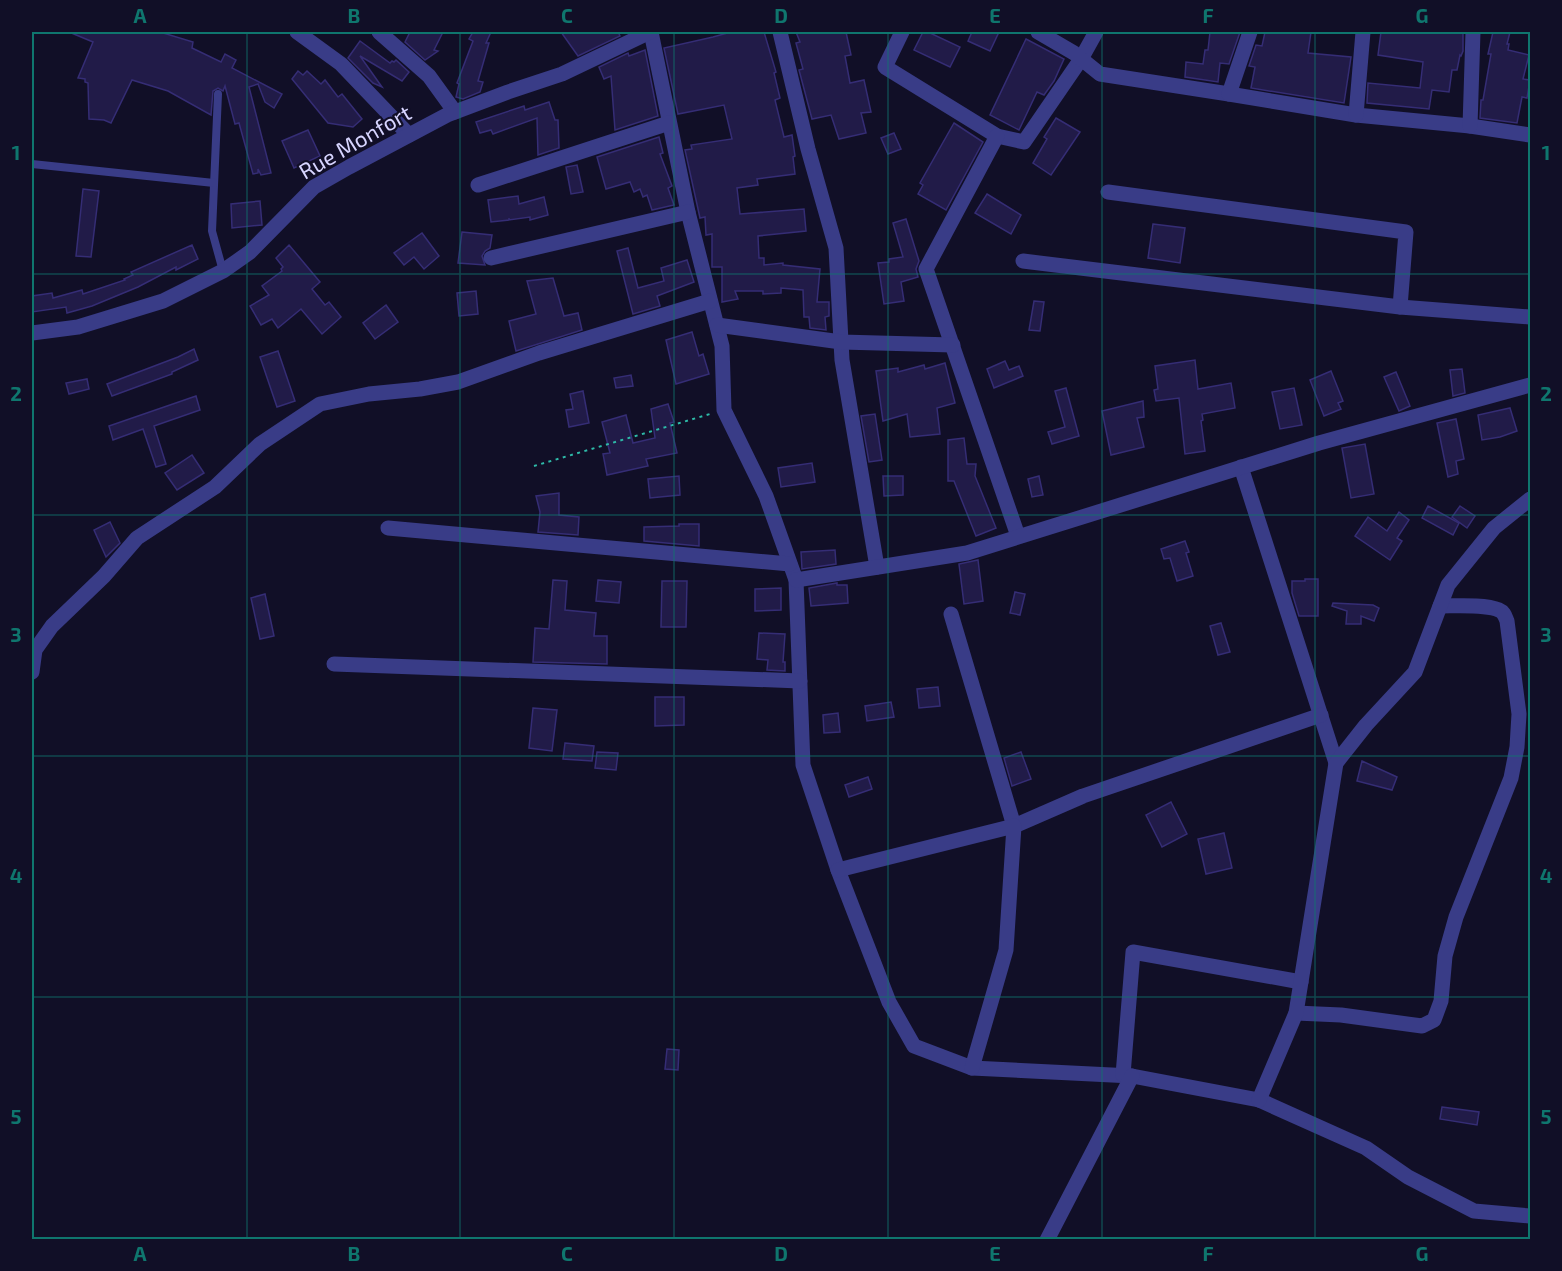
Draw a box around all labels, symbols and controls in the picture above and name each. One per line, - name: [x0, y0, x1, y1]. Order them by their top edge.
- text: A: [133, 3, 147, 27]
- text: B: [348, 3, 360, 27]
- text: C: [561, 3, 573, 27]
- text: D: [774, 3, 788, 27]
- text: E: [989, 3, 1001, 27]
- text: F: [1202, 3, 1214, 27]
- text: G: [1416, 3, 1428, 27]
- street label: Rue Monfort: [294, 99, 415, 184]
- text: 1: [12, 140, 20, 164]
- text: 1: [1542, 140, 1550, 164]
- text: 2: [10, 381, 22, 405]
- text: 2: [1540, 381, 1552, 405]
- text: 3: [10, 622, 22, 646]
- text: 3: [1540, 622, 1552, 646]
- text: 4: [10, 863, 23, 887]
- text: 4: [1540, 863, 1553, 887]
- text: 5: [10, 1104, 22, 1128]
- text: 5: [1540, 1104, 1552, 1128]
- text: A: [133, 1241, 147, 1265]
- text: B: [348, 1241, 360, 1265]
- text: C: [561, 1241, 573, 1265]
- text: D: [774, 1241, 788, 1265]
- text: E: [989, 1241, 1001, 1265]
- text: F: [1202, 1241, 1214, 1265]
- text: G: [1416, 1241, 1428, 1265]

